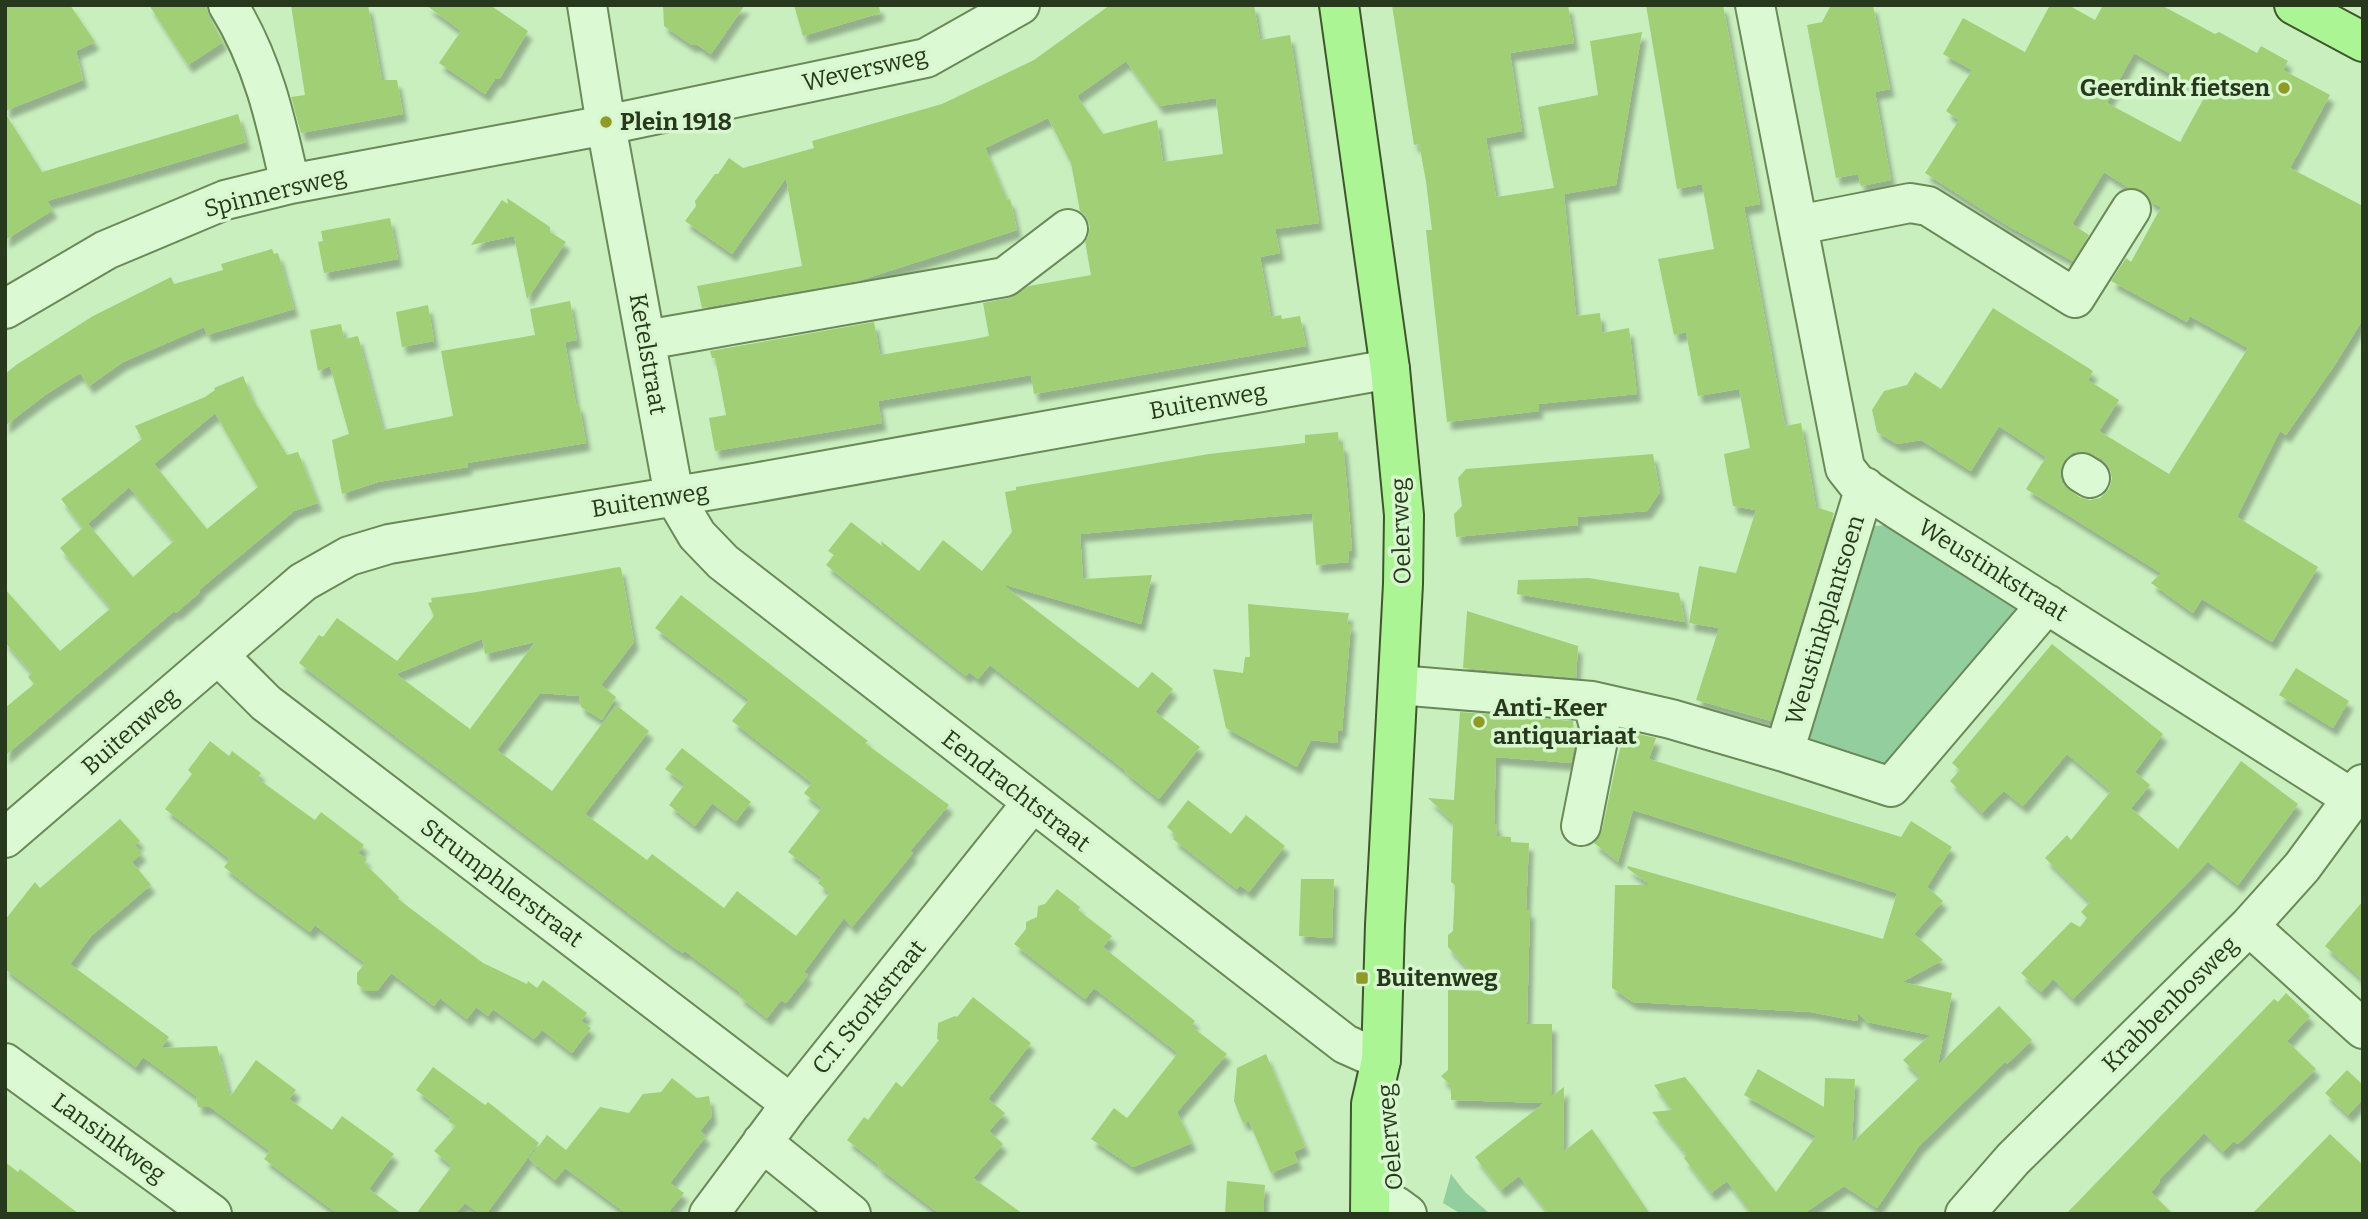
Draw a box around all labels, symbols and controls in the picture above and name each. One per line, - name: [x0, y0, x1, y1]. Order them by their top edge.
- street label: Weversweg: [800, 41, 930, 97]
- place label: Geerdink fietsen: [2080, 74, 2271, 102]
- marker: Geerdink fietsen: [2276, 80, 2292, 96]
- place label: Plein 1918: [620, 108, 732, 136]
- marker: Plein 1918: [598, 114, 614, 130]
- street label: Spinnersweg: [201, 161, 349, 223]
- street label: Ketelstraat: [624, 291, 672, 417]
- street label: Buitenweg: [1147, 377, 1269, 425]
- street label: Buitenweg: [589, 477, 711, 523]
- street label: Oelerweg: [1385, 477, 1417, 585]
- street label: Weustinkplantsoen: [1780, 512, 1870, 728]
- street label: Weustinkstraat: [1913, 513, 2073, 627]
- street label: Buitenweg: [76, 682, 184, 780]
- place label: Anti-Keer antiquariaat: [1493, 694, 1637, 750]
- marker: Anti-Keer antiquariaat: [1471, 714, 1487, 730]
- street label: Eendrachtstraat: [936, 724, 1096, 858]
- street label: Strumphlerstraat: [415, 813, 589, 953]
- street label: Krabbenbosweg: [2097, 931, 2243, 1077]
- street label: C.T. Storkstraat: [806, 934, 932, 1080]
- place label: Buitenweg: [1376, 964, 1498, 992]
- marker: Buitenweg: [1354, 970, 1370, 986]
- street label: Oelerweg: [1371, 1083, 1409, 1191]
- street label: Lansinkweg: [47, 1087, 171, 1189]

